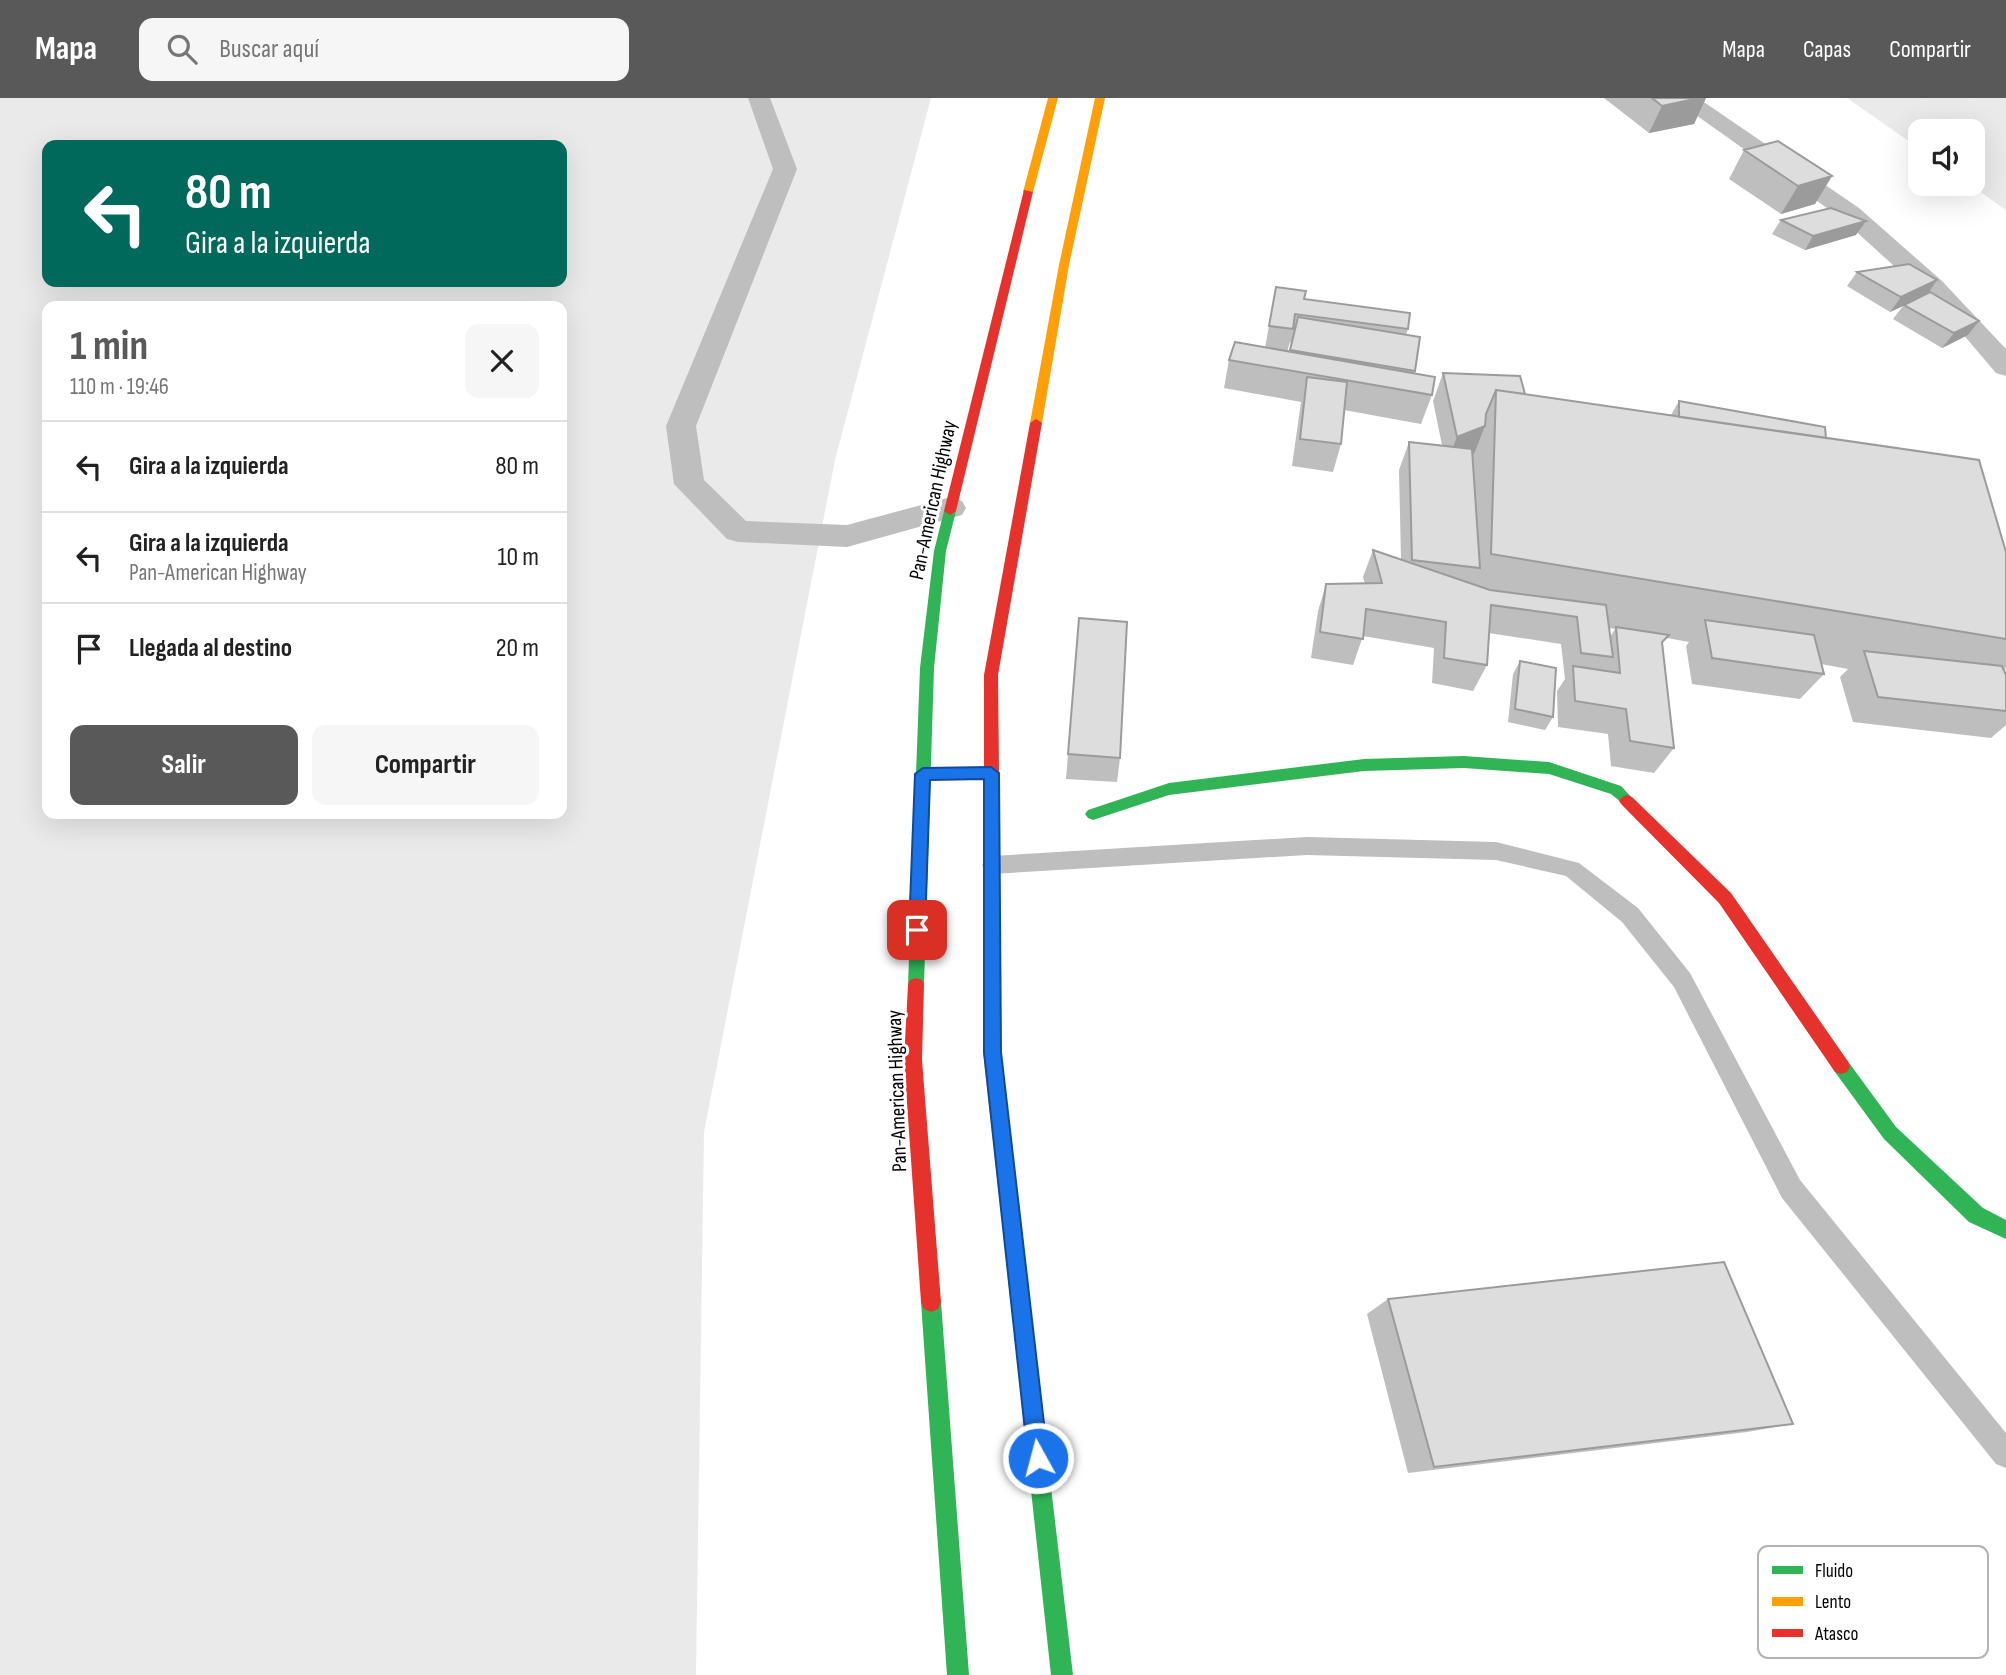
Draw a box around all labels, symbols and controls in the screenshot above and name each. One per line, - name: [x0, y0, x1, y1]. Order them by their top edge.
- search box: [139, 18, 629, 81]
- text: Mapa: [35, 29, 97, 69]
- icon: search: [163, 30, 201, 68]
- text: Buscar aquí: [219, 34, 319, 65]
- text: Mapa: [1722, 35, 1765, 64]
- text: Capas: [1803, 35, 1851, 64]
- text: Compartir: [1889, 35, 1971, 64]
- map controls: [1908, 119, 1985, 196]
- button: sound: [1908, 119, 1985, 196]
- text: 80 m: [185, 164, 272, 223]
- icon: left: [70, 168, 161, 259]
- text: Gira a la izquierda: [185, 224, 371, 263]
- text: 1 min: [70, 321, 148, 372]
- button: close: [465, 324, 539, 398]
- text: 110 m · 19:46: [70, 373, 169, 401]
- street label: Pan-American Highway: [904, 418, 962, 582]
- icon: left: [70, 448, 108, 486]
- text: Gira a la izquierda: [129, 451, 289, 482]
- text: 80 m: [495, 451, 539, 482]
- text: Gira a la izquierda: [129, 528, 289, 559]
- icon: left: [70, 539, 108, 577]
- text: 10 m: [497, 542, 539, 573]
- text: Pan-American Highway: [129, 559, 307, 587]
- icon: arrive: [70, 630, 108, 668]
- text: Llegada al destino: [129, 633, 292, 664]
- text: 20 m: [496, 633, 539, 664]
- button: Salir: [70, 725, 298, 805]
- button: Compartir: [312, 725, 539, 805]
- pin: [887, 900, 947, 960]
- icon: arrive: [898, 911, 936, 949]
- street label: Pan-American Highway: [882, 1009, 912, 1173]
- position arrow: [1001, 1421, 1075, 1495]
- legend: [1758, 1546, 1988, 1658]
- text: Fluido: [1815, 1560, 1853, 1583]
- text: Lento: [1815, 1591, 1851, 1614]
- text: Atasco: [1814, 1623, 1858, 1646]

